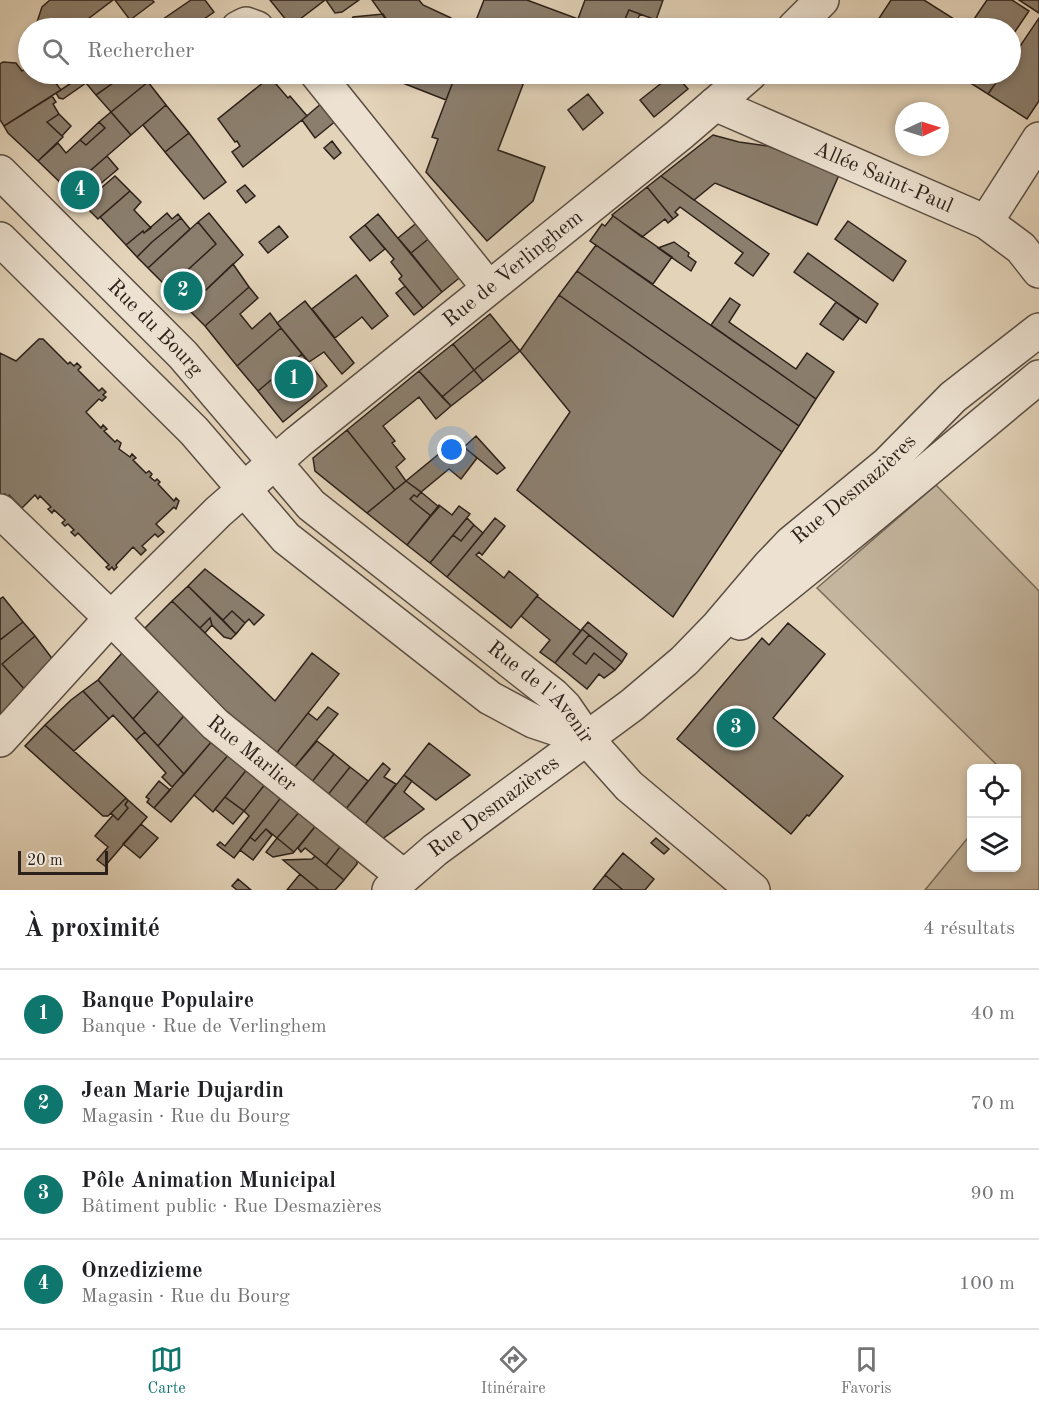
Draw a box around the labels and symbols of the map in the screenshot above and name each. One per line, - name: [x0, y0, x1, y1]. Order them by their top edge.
- north arrow: [895, 102, 949, 156]
- street label: Allée Saint-Paul: [811, 138, 956, 217]
- pin: 4: [60, 168, 100, 213]
- street label: Rue de Verlinghem: [439, 206, 587, 331]
- pin: 2: [164, 268, 202, 314]
- street label: Rue du Bourg: [104, 276, 207, 381]
- pin: 1: [274, 356, 314, 401]
- street label: Rue Desmazières: [788, 431, 920, 548]
- your location: [437, 435, 466, 464]
- street label: Rue de l'Avenir: [483, 637, 598, 748]
- pin: 3: [716, 706, 756, 750]
- street label: Rue Marlier: [203, 712, 301, 796]
- street label: Rue Desmazières: [425, 752, 563, 861]
- scale bar: [18, 848, 108, 876]

